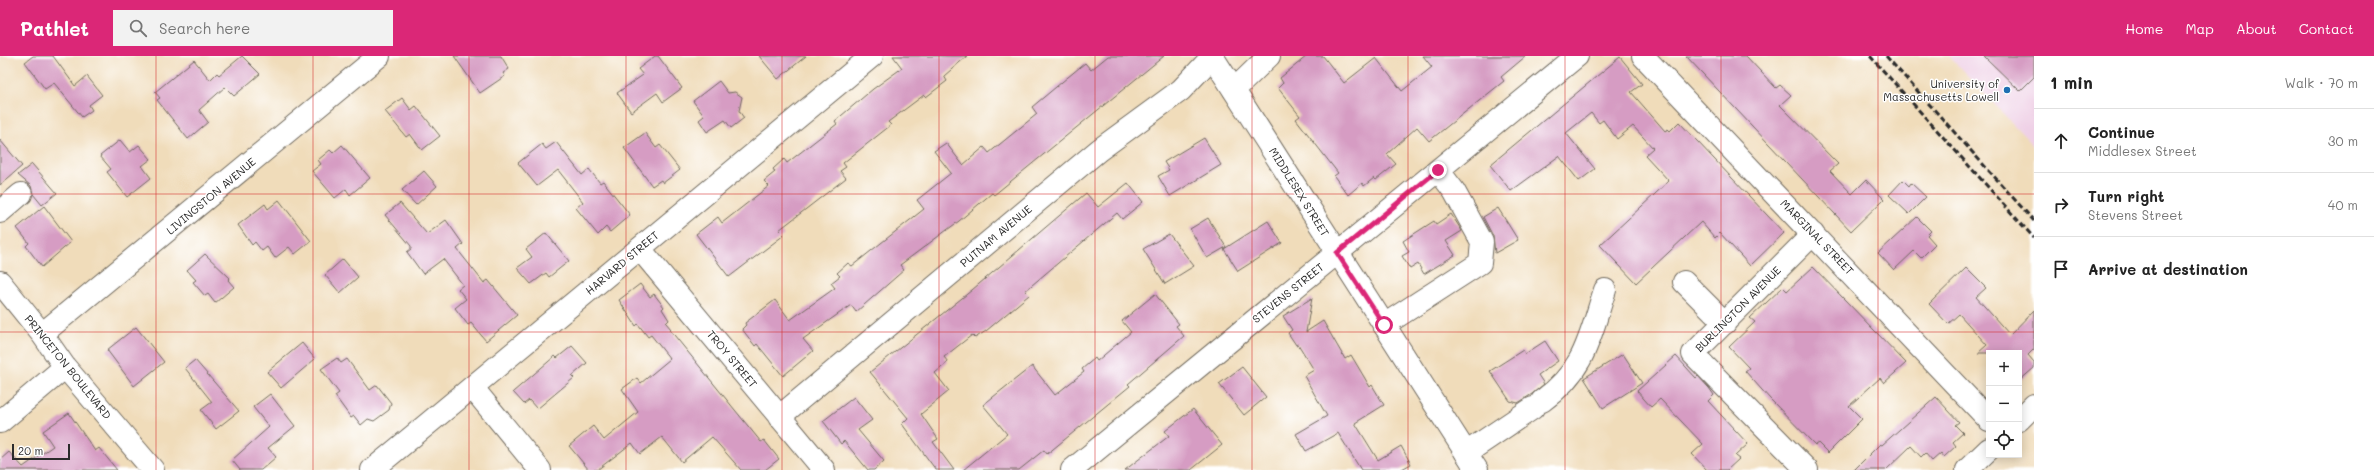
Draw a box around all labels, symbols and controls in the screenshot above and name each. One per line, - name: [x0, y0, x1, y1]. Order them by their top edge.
- search box: [113, 10, 393, 46]
- text: Pathlet: [20, 16, 89, 41]
- icon: search: [127, 17, 149, 39]
- text: Search here: [159, 18, 250, 38]
- text: Home: [2125, 19, 2163, 38]
- text: Map: [2185, 19, 2214, 38]
- text: About: [2236, 19, 2277, 38]
- text: Contact: [2299, 19, 2354, 38]
- text: 1 min: [2050, 71, 2093, 93]
- text: Walk · 70 m: [2285, 74, 2358, 91]
- place label: University of Massachusetts Lowell: [1883, 76, 2000, 104]
- marker: University of Massachusetts Lowell: [2002, 85, 2012, 95]
- text: Continue: [2088, 122, 2155, 142]
- icon: ahead: [2050, 130, 2072, 152]
- text: 30 m: [2328, 132, 2358, 149]
- text: Middlesex Street: [2088, 142, 2197, 159]
- street label: MIDDLESEX STREET: [1266, 144, 1333, 239]
- street label: LIVINGSTON AVENUE: [163, 154, 259, 238]
- route end: [1429, 161, 1447, 179]
- text: Turn right: [2088, 186, 2165, 206]
- icon: right: [2050, 194, 2072, 216]
- street label: MARGINAL STREET: [1777, 196, 1857, 278]
- text: 40 m: [2328, 196, 2358, 213]
- street label: PUTNAM AVENUE: [957, 201, 1035, 270]
- text: Stevens Street: [2088, 206, 2183, 223]
- street label: HARVARD STREET: [582, 227, 662, 298]
- icon: arrive: [2050, 258, 2072, 280]
- street label: STEVENS STREET: [1249, 259, 1327, 326]
- text: Arrive at destination: [2088, 259, 2248, 279]
- street label: BURLINGTON AVENUE: [1691, 262, 1784, 355]
- street label: PRINCETON BOULEVARD: [22, 311, 115, 422]
- route start: [1375, 316, 1393, 334]
- street label: TROY STREET: [704, 327, 761, 391]
- map controls: [1986, 350, 2022, 458]
- button: +: [1986, 350, 2022, 386]
- button: −: [1986, 386, 2022, 422]
- button: locate: [1986, 422, 2022, 458]
- scale bar: [12, 442, 70, 461]
- text: 20 m: [18, 443, 43, 458]

